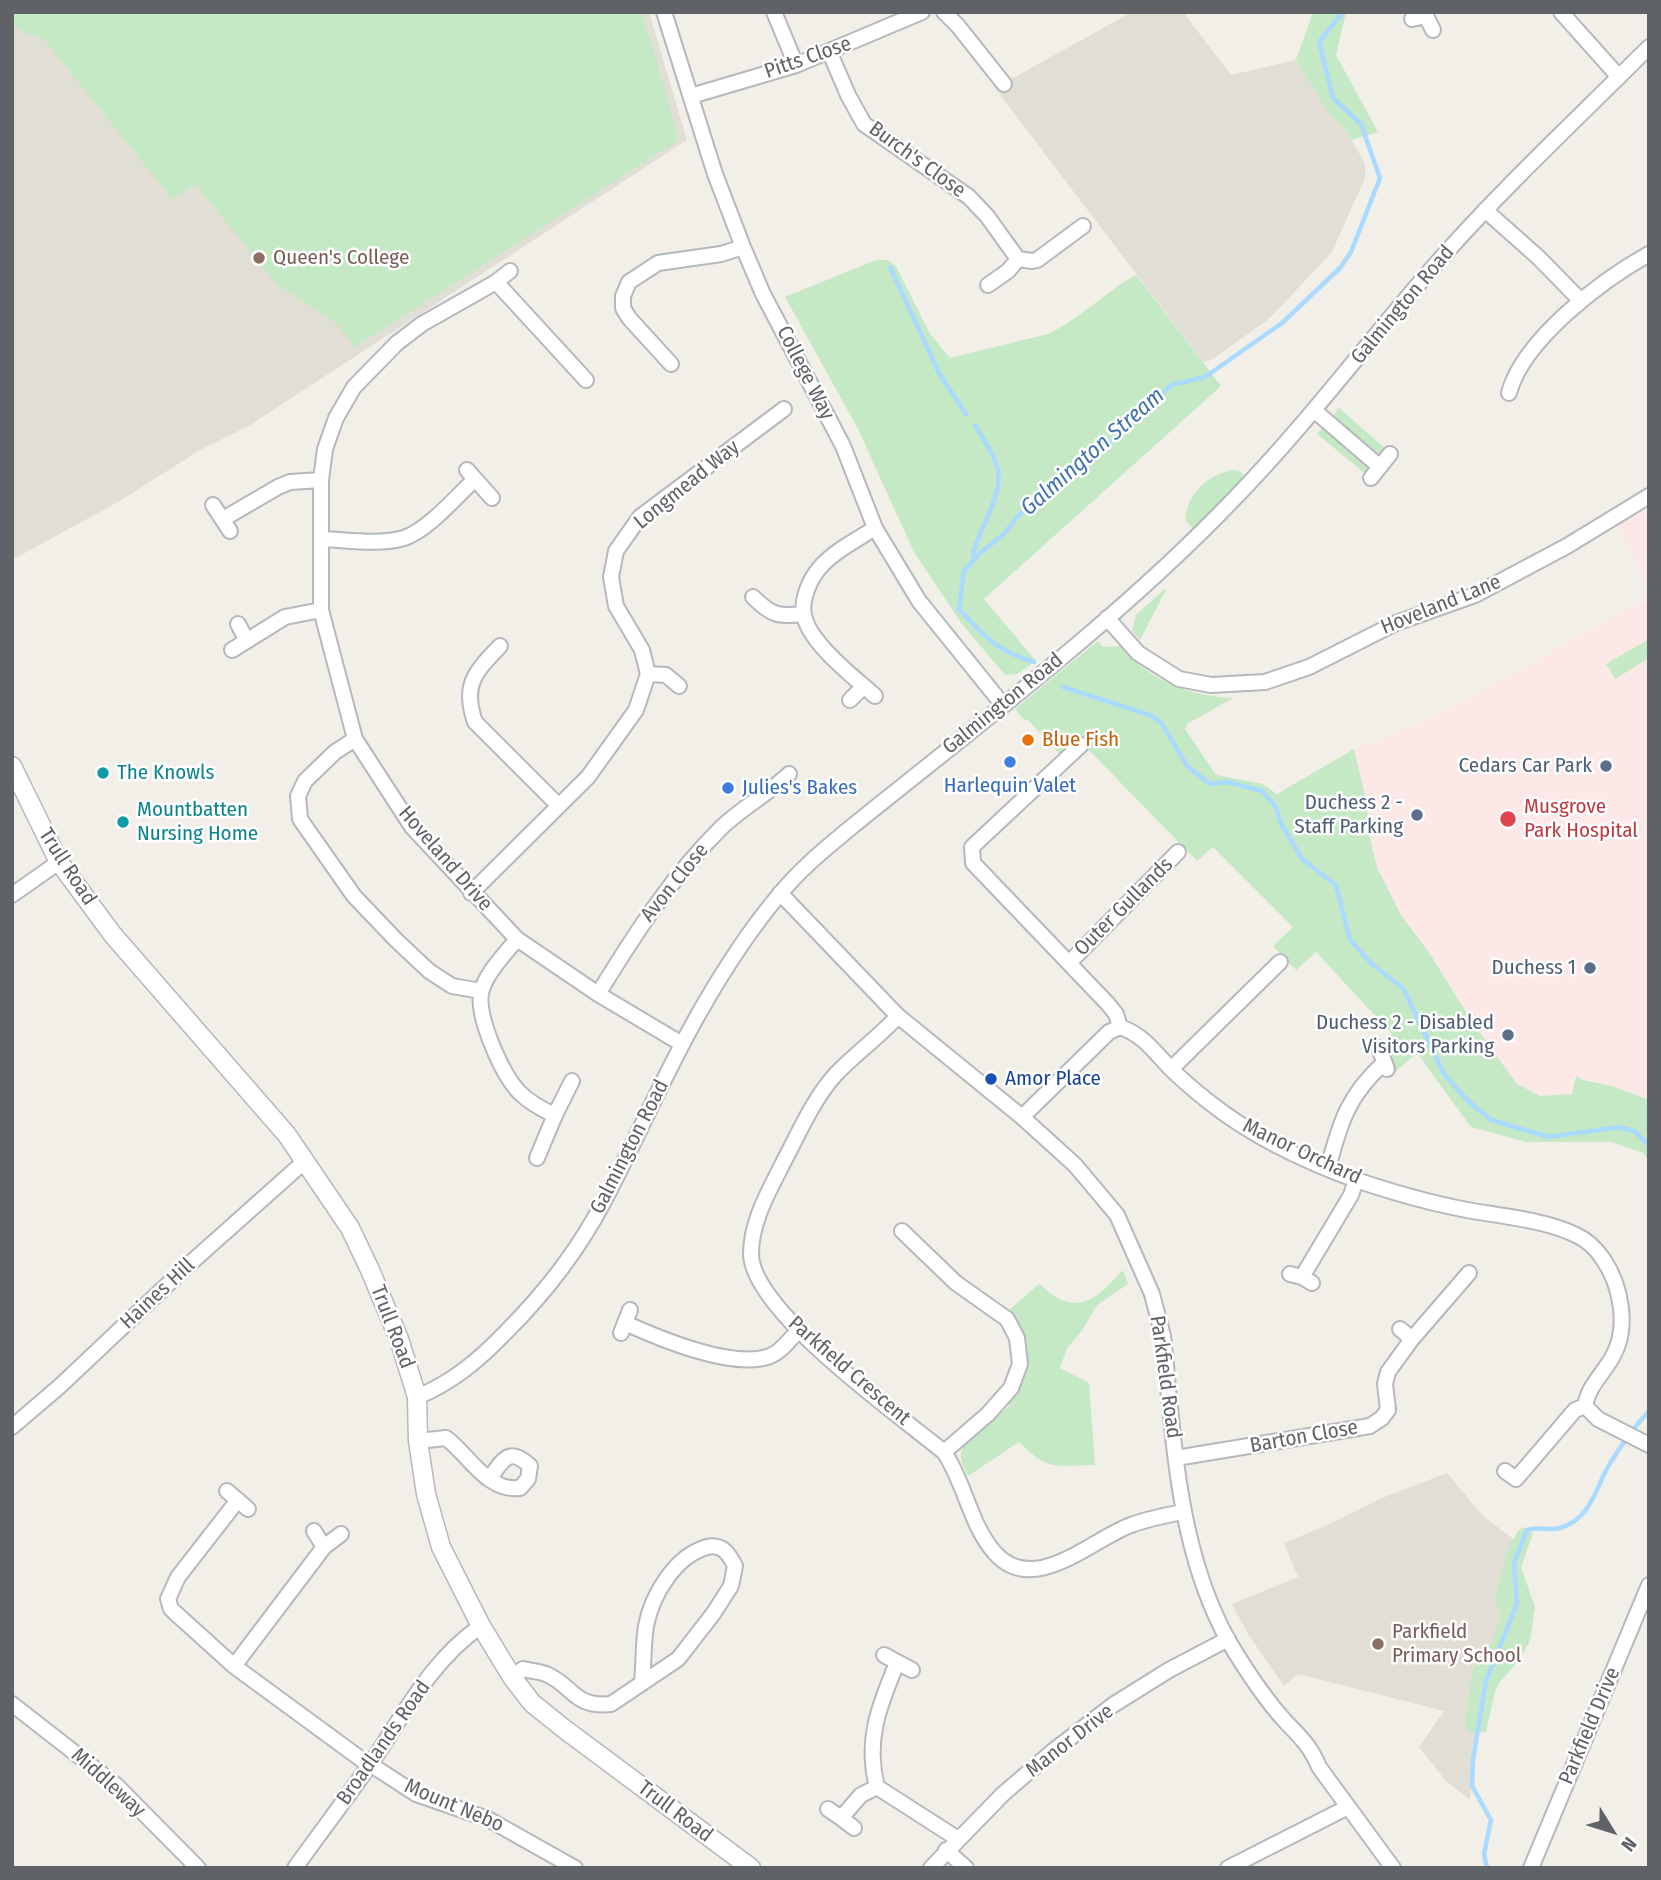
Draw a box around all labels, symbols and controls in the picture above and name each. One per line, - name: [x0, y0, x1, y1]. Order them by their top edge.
- street label: Pitts Close: [761, 31, 855, 85]
- street label: Burch's Close: [864, 117, 970, 203]
- street label: Galmington Road: [1346, 241, 1460, 369]
- place label: Queen's College: [273, 245, 409, 271]
- marker: Queen's College: [251, 250, 267, 266]
- street label: College Way: [771, 322, 839, 424]
- water label: Galmington Stream: [1016, 382, 1170, 522]
- street label: Longmead Way: [629, 435, 745, 535]
- street label: Hoveland Lane: [1377, 569, 1505, 641]
- street label: Galmington Road: [938, 648, 1068, 760]
- place label: Blue Fish: [1042, 727, 1119, 753]
- marker: Blue Fish: [1020, 732, 1036, 748]
- place label: Cedars Car Park: [1459, 753, 1592, 779]
- marker: Harlequin Valet: [1002, 754, 1018, 770]
- marker: Cedars Car Park: [1598, 758, 1614, 774]
- place label: The Knowls: [117, 760, 215, 786]
- marker: The Knowls: [95, 765, 111, 781]
- place label: Harlequin Valet: [944, 773, 1076, 799]
- place label: Julies's Bakes: [742, 775, 857, 801]
- marker: Julies's Bakes: [720, 780, 736, 796]
- place label: Duchess 2 - Staff Parking: [1294, 790, 1403, 840]
- place label: Musgrove Park Hospital: [1524, 794, 1638, 844]
- place label: Mountbatten Nursing Home: [137, 797, 258, 847]
- street label: Hoveland Drive: [393, 801, 497, 917]
- marker: Duchess 2 - Staff Parking: [1409, 807, 1425, 823]
- marker: Musgrove Park Hospital: [1498, 809, 1518, 829]
- marker: Mountbatten Nursing Home: [115, 814, 131, 830]
- street label: Trull Road: [33, 824, 101, 910]
- street label: Avon Close: [636, 839, 714, 927]
- street label: Outer Gullands: [1070, 853, 1178, 961]
- place label: Duchess 1: [1492, 955, 1576, 981]
- marker: Duchess 1: [1582, 960, 1598, 976]
- place label: Duchess 2 - Disabled Visitors Parking: [1316, 1010, 1494, 1060]
- marker: Duchess 2 - Disabled Visitors Parking: [1500, 1027, 1516, 1043]
- place label: Amor Place: [1005, 1066, 1101, 1092]
- marker: Amor Place: [983, 1071, 999, 1087]
- street label: Galmington Road: [585, 1076, 675, 1218]
- street label: Manor Orchard: [1239, 1114, 1365, 1190]
- street label: Haines Hill: [115, 1253, 201, 1335]
- street label: Trull Road: [365, 1282, 419, 1372]
- street label: Parkfield Crescent: [783, 1311, 915, 1431]
- street label: Parkfield Road: [1144, 1314, 1186, 1440]
- street label: Barton Close: [1248, 1415, 1360, 1459]
- place label: Parkfield Primary School: [1392, 1619, 1521, 1669]
- marker: Parkfield Primary School: [1370, 1636, 1386, 1652]
- street label: Parkfield Drive: [1554, 1664, 1626, 1788]
- street label: Broadlands Road: [332, 1676, 436, 1810]
- street label: Manor Drive: [1021, 1699, 1119, 1783]
- street label: Middleway: [66, 1743, 150, 1823]
- street label: Mount Nebo: [401, 1774, 507, 1838]
- street label: Trull Road: [633, 1776, 717, 1848]
- north arrow: [1577, 1796, 1647, 1866]
- text: N: [1616, 1833, 1642, 1856]

